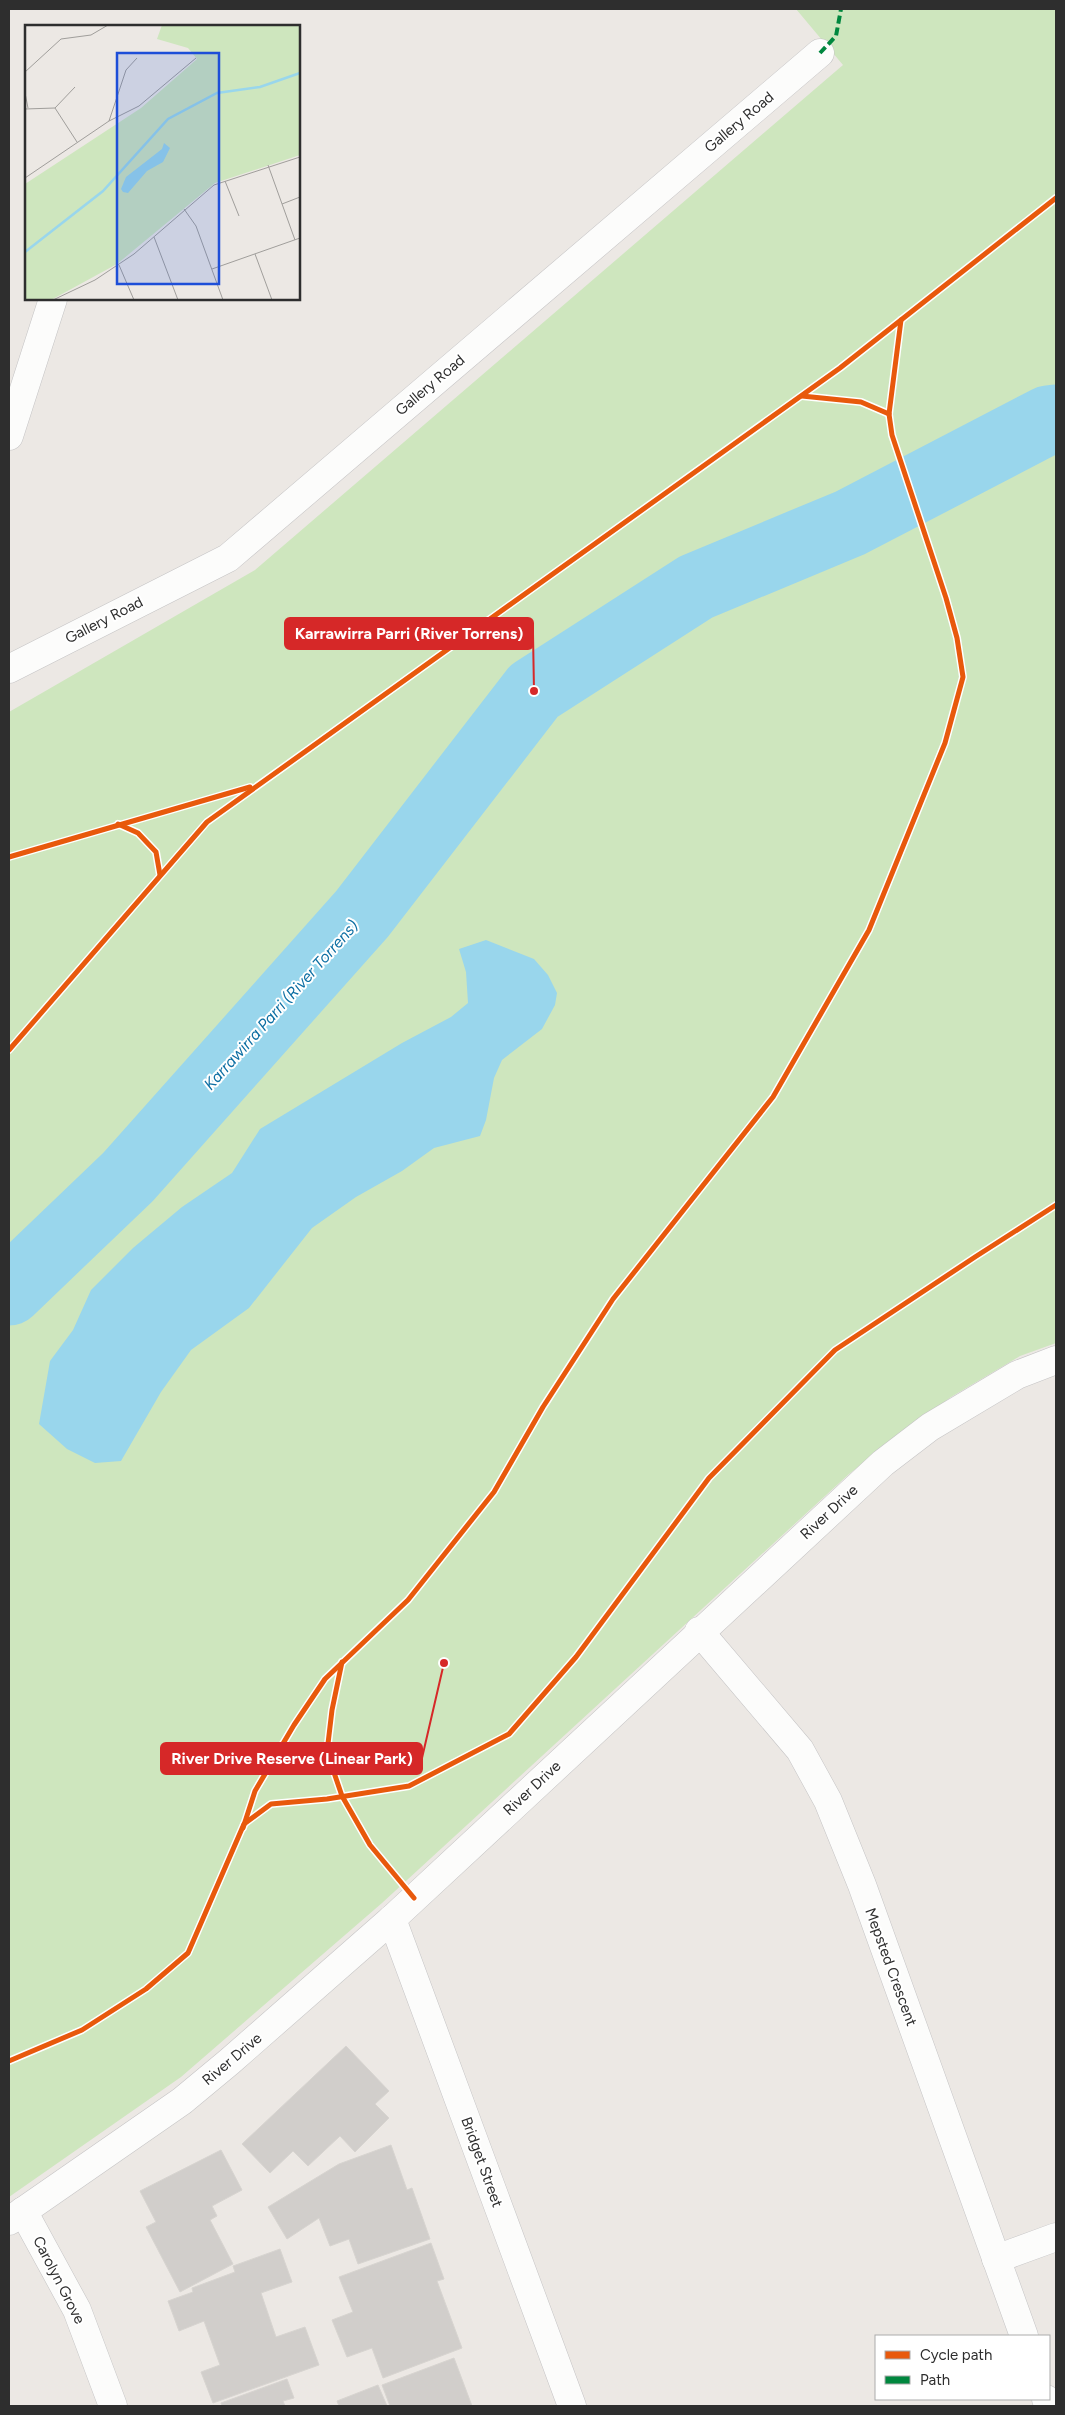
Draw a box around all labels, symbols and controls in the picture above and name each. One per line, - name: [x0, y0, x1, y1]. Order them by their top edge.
- inset map: [25, 25, 300, 300]
- street label: Gallery Road: [701, 88, 777, 156]
- street label: Gallery Road: [392, 351, 468, 419]
- street label: Gallery Road: [62, 593, 146, 647]
- callout: Karrawirra Parri (River Torrens): [285, 618, 533, 649]
- text: Karrawirra Parri (River Torrens): [295, 624, 523, 643]
- water label: Karrawirra Parri (River Torrens): [200, 916, 362, 1094]
- street label: River Drive: [796, 1481, 862, 1543]
- callout: River Drive Reserve (Linear Park): [161, 1743, 422, 1774]
- text: River Drive Reserve (Linear Park): [171, 1749, 413, 1768]
- street label: River Drive: [499, 1757, 565, 1819]
- street label: Mepsted Crescent: [861, 1905, 921, 2029]
- street label: River Drive: [199, 2029, 265, 2089]
- street label: Bridget Street: [457, 2114, 507, 2210]
- street label: Carolyn Grove: [29, 2233, 89, 2327]
- legend: [875, 2335, 1050, 2400]
- text: Cycle path: [920, 2346, 992, 2364]
- text: Path: [920, 2371, 950, 2389]

